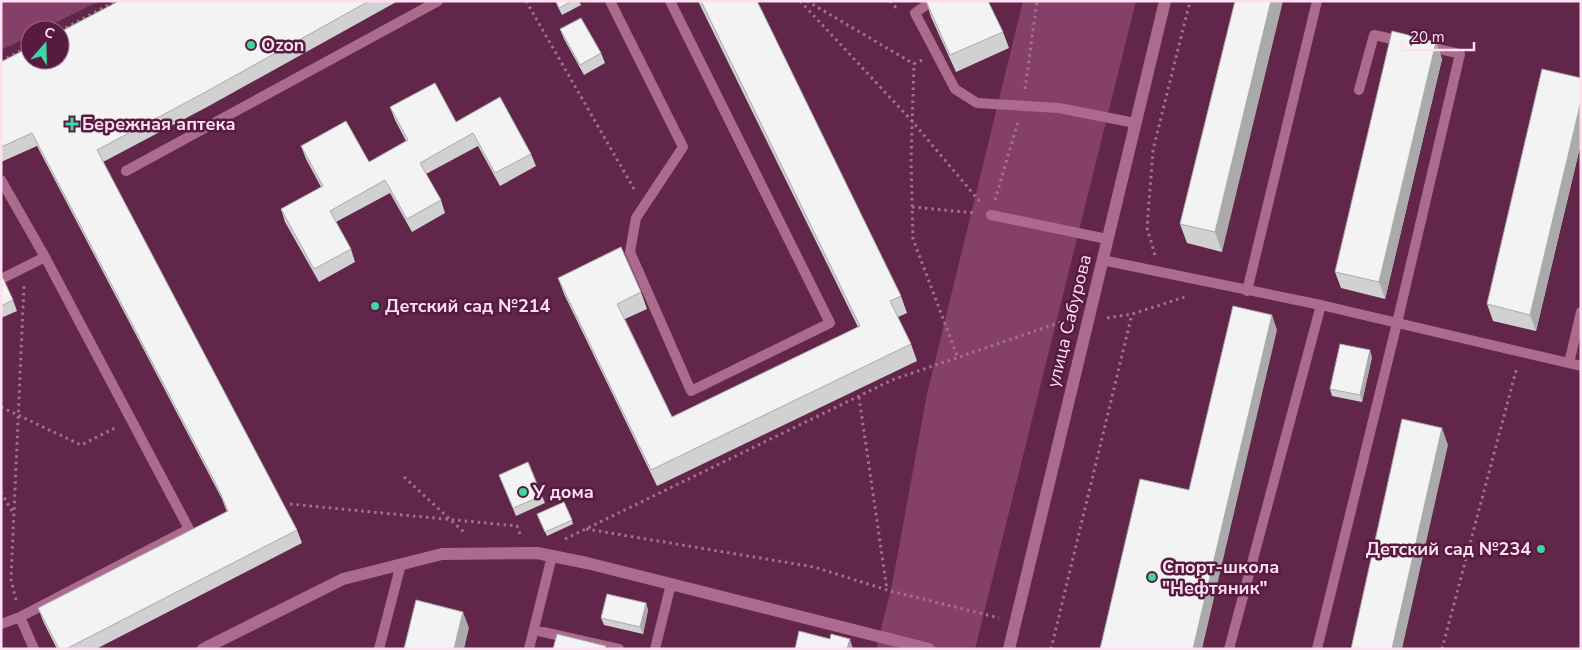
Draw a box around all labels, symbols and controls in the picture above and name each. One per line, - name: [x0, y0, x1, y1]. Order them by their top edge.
- north arrow: [20, 20, 70, 70]
- scale bar: [1402, 20, 1474, 52]
- text: С: [42, 23, 57, 44]
- text: 20 m: [1410, 27, 1445, 47]
- place label: Ozon: [261, 33, 304, 57]
- marker: Ozon: [245, 39, 257, 51]
- place label: Бережная аптека: [82, 112, 236, 136]
- marker: Бережная аптека: [66, 118, 78, 130]
- street label: улица Сабурова: [1041, 252, 1097, 390]
- place label: Детский сад №214: [385, 294, 551, 318]
- marker: Детский сад №214: [369, 300, 381, 312]
- place label: У дома: [532, 480, 594, 504]
- marker: У дома: [517, 486, 529, 498]
- place label: Детский сад №234: [1366, 537, 1531, 561]
- marker: Детский сад №234: [1535, 543, 1547, 555]
- place label: Спорт-школа "Нефтяник": [1162, 555, 1279, 600]
- marker: Спорт-школа "Нефтяник": [1146, 571, 1158, 583]

